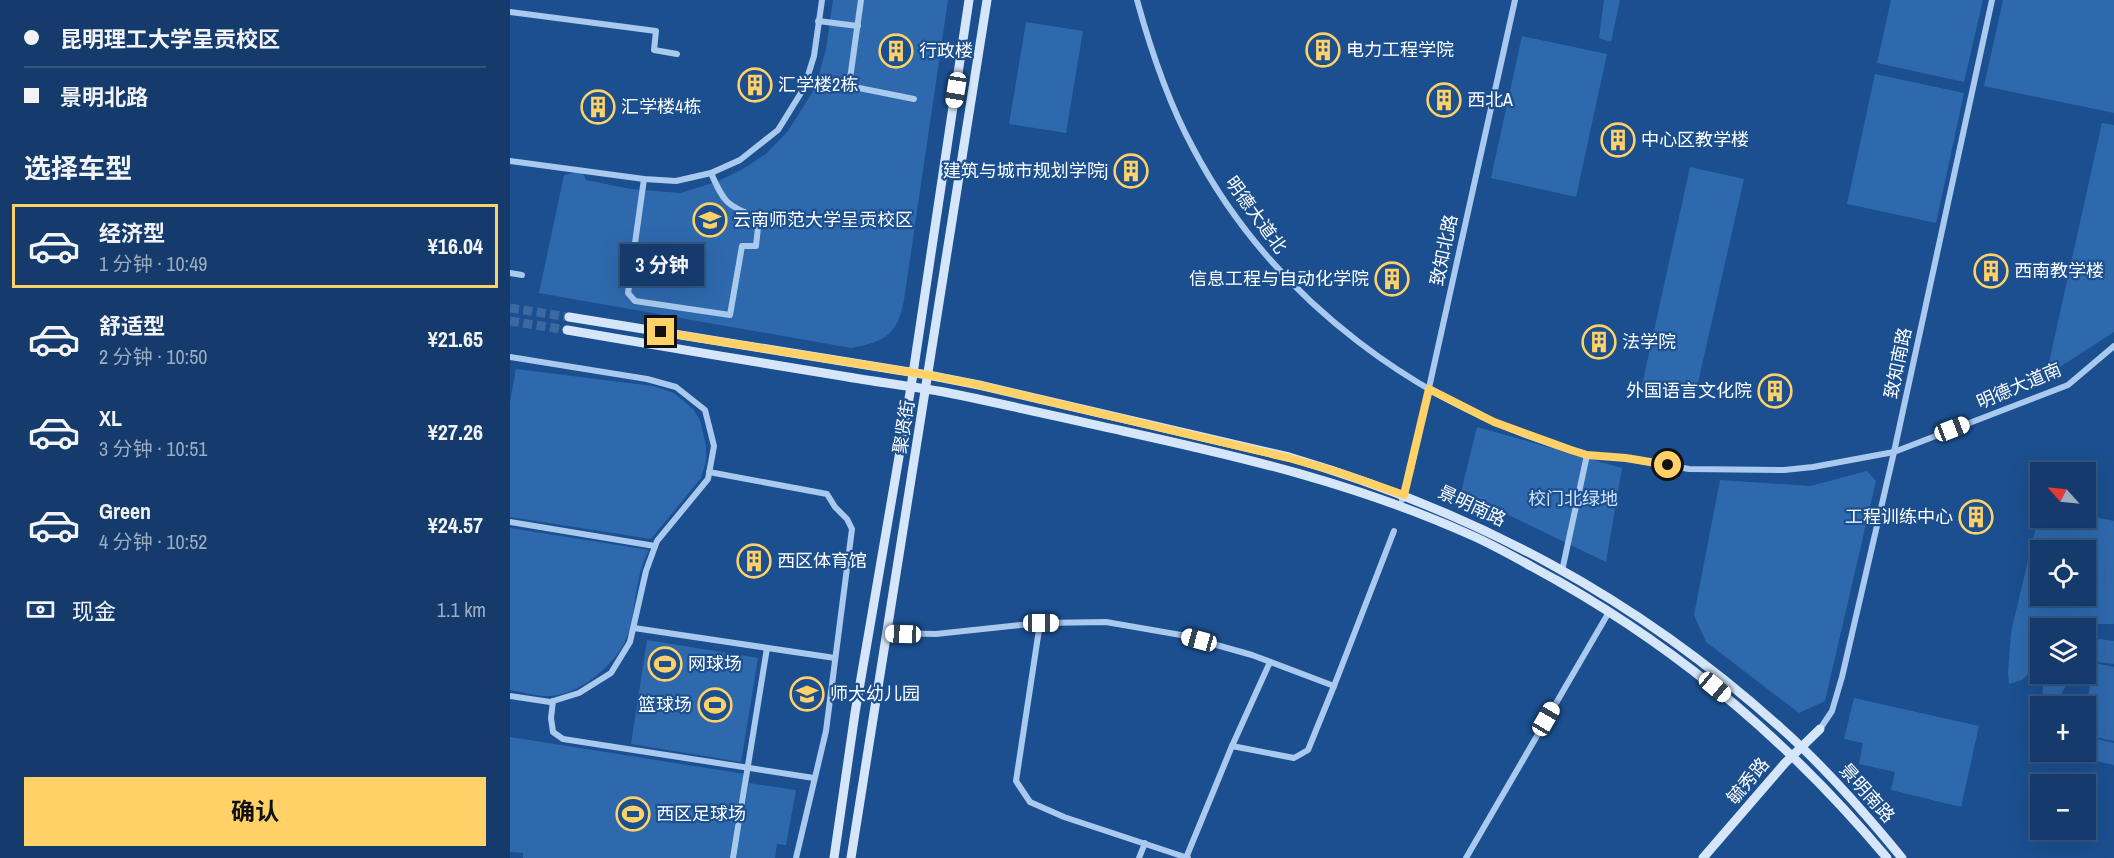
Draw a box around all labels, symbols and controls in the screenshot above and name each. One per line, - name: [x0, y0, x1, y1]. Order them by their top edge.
- text: 昆明理工大学呈贡校区: [60, 24, 280, 54]
- building icon: 电力工程学院: [1305, 32, 1341, 68]
- building icon: 行政楼: [878, 33, 914, 69]
- place label: 电力工程学院: [1346, 37, 1454, 62]
- place label: 行政楼: [919, 38, 973, 63]
- building icon: 汇学楼2栋: [737, 67, 773, 103]
- car: [944, 71, 968, 109]
- place label: 汇学楼2栋: [778, 72, 858, 97]
- text: 景明北路: [60, 82, 148, 112]
- building icon: 西北A: [1426, 82, 1462, 118]
- place label: 西北A: [1467, 87, 1513, 112]
- building icon: 汇学楼4栋: [580, 89, 616, 125]
- place label: 汇学楼4栋: [621, 94, 701, 119]
- building icon: 中心区教学楼: [1600, 122, 1636, 158]
- place label: 中心区教学楼: [1641, 127, 1749, 152]
- text: 选择车型: [24, 150, 132, 186]
- building icon: 建筑与城市规划学院j: [1113, 153, 1149, 189]
- place label: 建筑与城市规划学院j: [943, 158, 1108, 183]
- street label: 明德大道北: [1220, 171, 1293, 258]
- school or university icon: 云南师范大学呈贡校区: [692, 202, 728, 238]
- place label: 云南师范大学呈贡校区: [733, 207, 913, 232]
- street label: 致知北路: [1424, 212, 1463, 288]
- text: 经济型: [99, 218, 165, 248]
- icon: car: [27, 219, 81, 273]
- text: ¥16.04: [428, 231, 483, 261]
- callout: 3 分钟: [619, 245, 703, 287]
- text: 1 分钟 · 10:49: [99, 250, 207, 277]
- text: 3 分钟: [635, 251, 689, 278]
- building icon: 西南教学楼: [1973, 253, 2009, 289]
- place label: 西南教学楼: [2014, 258, 2104, 283]
- building icon: 信息工程与自动化学院: [1374, 261, 1410, 297]
- place label: 信息工程与自动化学院: [1189, 266, 1369, 291]
- text: 舒适型: [99, 311, 165, 341]
- icon: car: [27, 312, 81, 366]
- route end: [647, 318, 674, 345]
- text: ¥21.65: [428, 324, 483, 354]
- building icon: 法学院: [1581, 324, 1617, 360]
- street label: 致知南路: [1878, 325, 1917, 401]
- place label: 法学院: [1622, 329, 1676, 354]
- text: 2 分钟 · 10:50: [99, 343, 207, 370]
- street label: 明德大道南: [1972, 356, 2065, 415]
- building icon: 外国语言文化院: [1757, 373, 1793, 409]
- place label: 外国语言文化院: [1626, 378, 1752, 403]
- street label: 聚贤街: [887, 398, 920, 456]
- text: XL: [99, 403, 122, 433]
- icon: car: [27, 405, 81, 459]
- car: [1932, 414, 1972, 444]
- text: ¥27.26: [428, 417, 483, 447]
- text: 3 分钟 · 10:51: [99, 435, 207, 462]
- route start: [1654, 451, 1681, 478]
- north arrow: [2030, 462, 2096, 528]
- map controls: [2030, 462, 2096, 840]
- street label: 景明南路: [1434, 479, 1510, 532]
- park label: 校门北绿地: [1528, 486, 1618, 511]
- text: Green: [99, 496, 151, 526]
- icon: car: [27, 498, 81, 552]
- building icon: 工程训练中心: [1958, 499, 1994, 535]
- place label: 工程训练中心: [1845, 504, 1953, 529]
- text: ¥24.57: [428, 510, 483, 540]
- text: 4 分钟 · 10:52: [99, 528, 207, 555]
- button: locate: [2030, 540, 2096, 606]
- building icon: 西区体育馆: [736, 543, 772, 579]
- place label: 西区体育馆: [777, 548, 867, 573]
- icon: cash: [24, 593, 57, 626]
- text: 现金: [72, 596, 116, 626]
- text: 1.1 km: [437, 596, 486, 623]
- car: [1023, 614, 1059, 632]
- button: layers: [2030, 618, 2096, 684]
- car: [885, 624, 921, 644]
- car: [1179, 627, 1219, 653]
- sports icon: 网球场: [647, 646, 683, 682]
- place label: 网球场: [688, 651, 742, 676]
- car: [1695, 669, 1735, 705]
- school or university icon: 师大幼儿园: [789, 676, 825, 712]
- place label: 师大幼儿园: [830, 681, 920, 706]
- sports icon: 篮球场: [697, 687, 733, 723]
- place label: 篮球场: [638, 692, 692, 717]
- button: +: [2030, 696, 2096, 762]
- car: [1529, 699, 1563, 739]
- street label: 毓秀路: [1721, 752, 1775, 809]
- street label: 景明南路: [1834, 758, 1901, 828]
- button: −: [2030, 774, 2096, 840]
- button: 确认: [24, 777, 486, 846]
- sports icon: 西区足球场: [615, 796, 651, 832]
- place label: 西区足球场: [656, 801, 746, 826]

